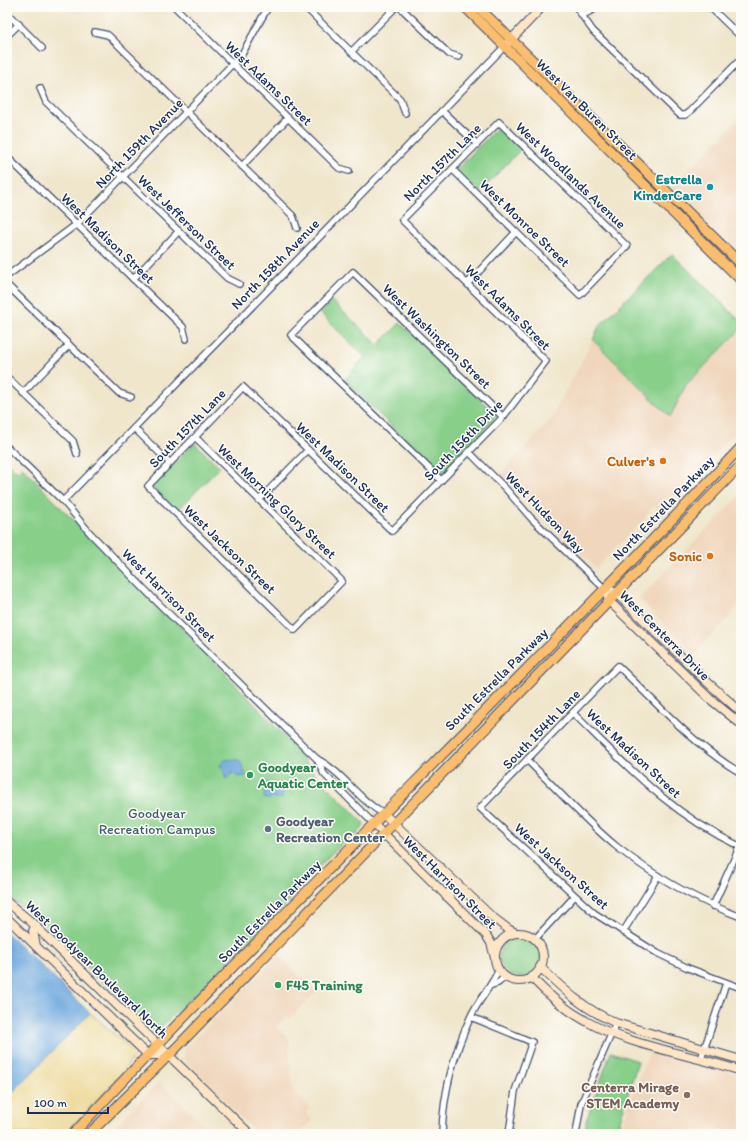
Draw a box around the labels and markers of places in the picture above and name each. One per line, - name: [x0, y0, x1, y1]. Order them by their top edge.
- place label: Estrella KinderCare: [633, 171, 702, 204]
- marker: Estrella KinderCare: [705, 182, 715, 192]
- place label: Culver's: [607, 453, 655, 470]
- marker: Culver's: [658, 456, 668, 466]
- place label: Sonic: [669, 548, 703, 565]
- marker: Sonic: [705, 551, 715, 561]
- place label: Goodyear Aquatic Center: [257, 759, 349, 792]
- marker: Goodyear Aquatic Center: [245, 770, 255, 780]
- place label: Goodyear Recreation Center: [276, 813, 385, 846]
- marker: Goodyear Recreation Center: [263, 824, 273, 834]
- place label: F45 Training: [286, 977, 363, 994]
- marker: F45 Training: [273, 980, 283, 990]
- place label: Centerra Mirage STEM Academy: [581, 1079, 679, 1112]
- marker: Centerra Mirage STEM Academy: [682, 1090, 692, 1100]

